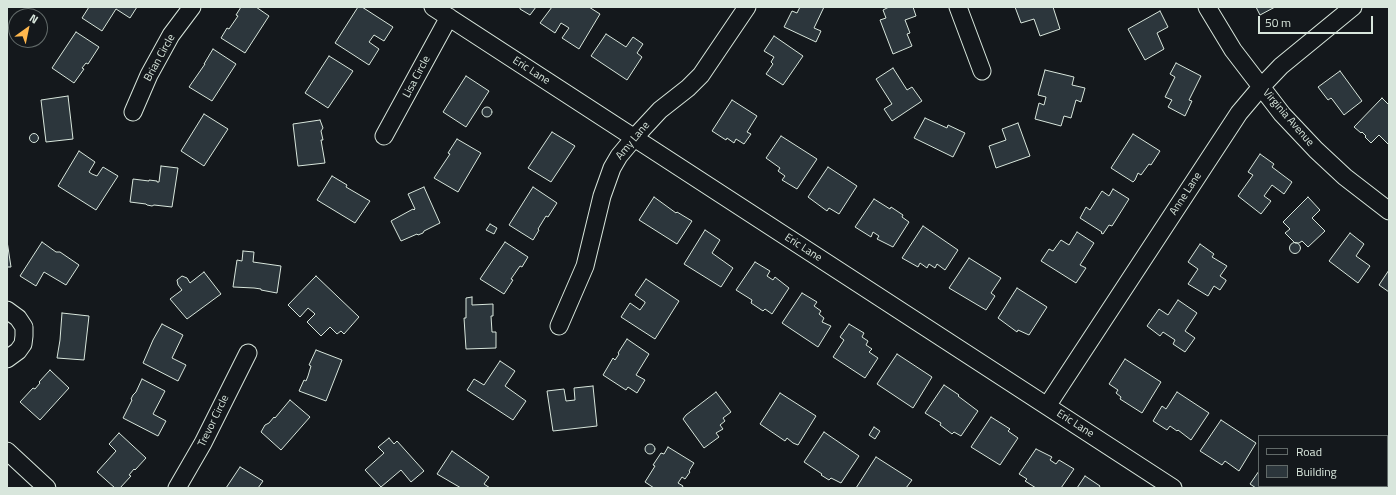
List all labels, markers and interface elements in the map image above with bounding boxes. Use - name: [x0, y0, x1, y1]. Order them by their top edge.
- north arrow: [8, 8, 48, 48]
- scale bar: [1260, 8, 1375, 34]
- text: N: [26, 10, 42, 28]
- text: 50 m: [1265, 13, 1291, 32]
- street label: Brian Circle: [142, 32, 178, 84]
- street label: Lisa Circle: [400, 54, 434, 100]
- street label: Eric Lane: [510, 54, 552, 88]
- street label: Virginia Avenue: [1260, 87, 1316, 149]
- street label: Amy Lane: [613, 119, 653, 163]
- street label: Anne Lane: [1167, 170, 1205, 218]
- street label: Eric Lane: [782, 231, 824, 265]
- street label: Trevor Circle: [196, 393, 232, 449]
- street label: Eric Lane: [1054, 407, 1096, 441]
- legend: [1258, 435, 1388, 487]
- text: Road: [1296, 442, 1322, 461]
- text: Building: [1296, 462, 1337, 481]

